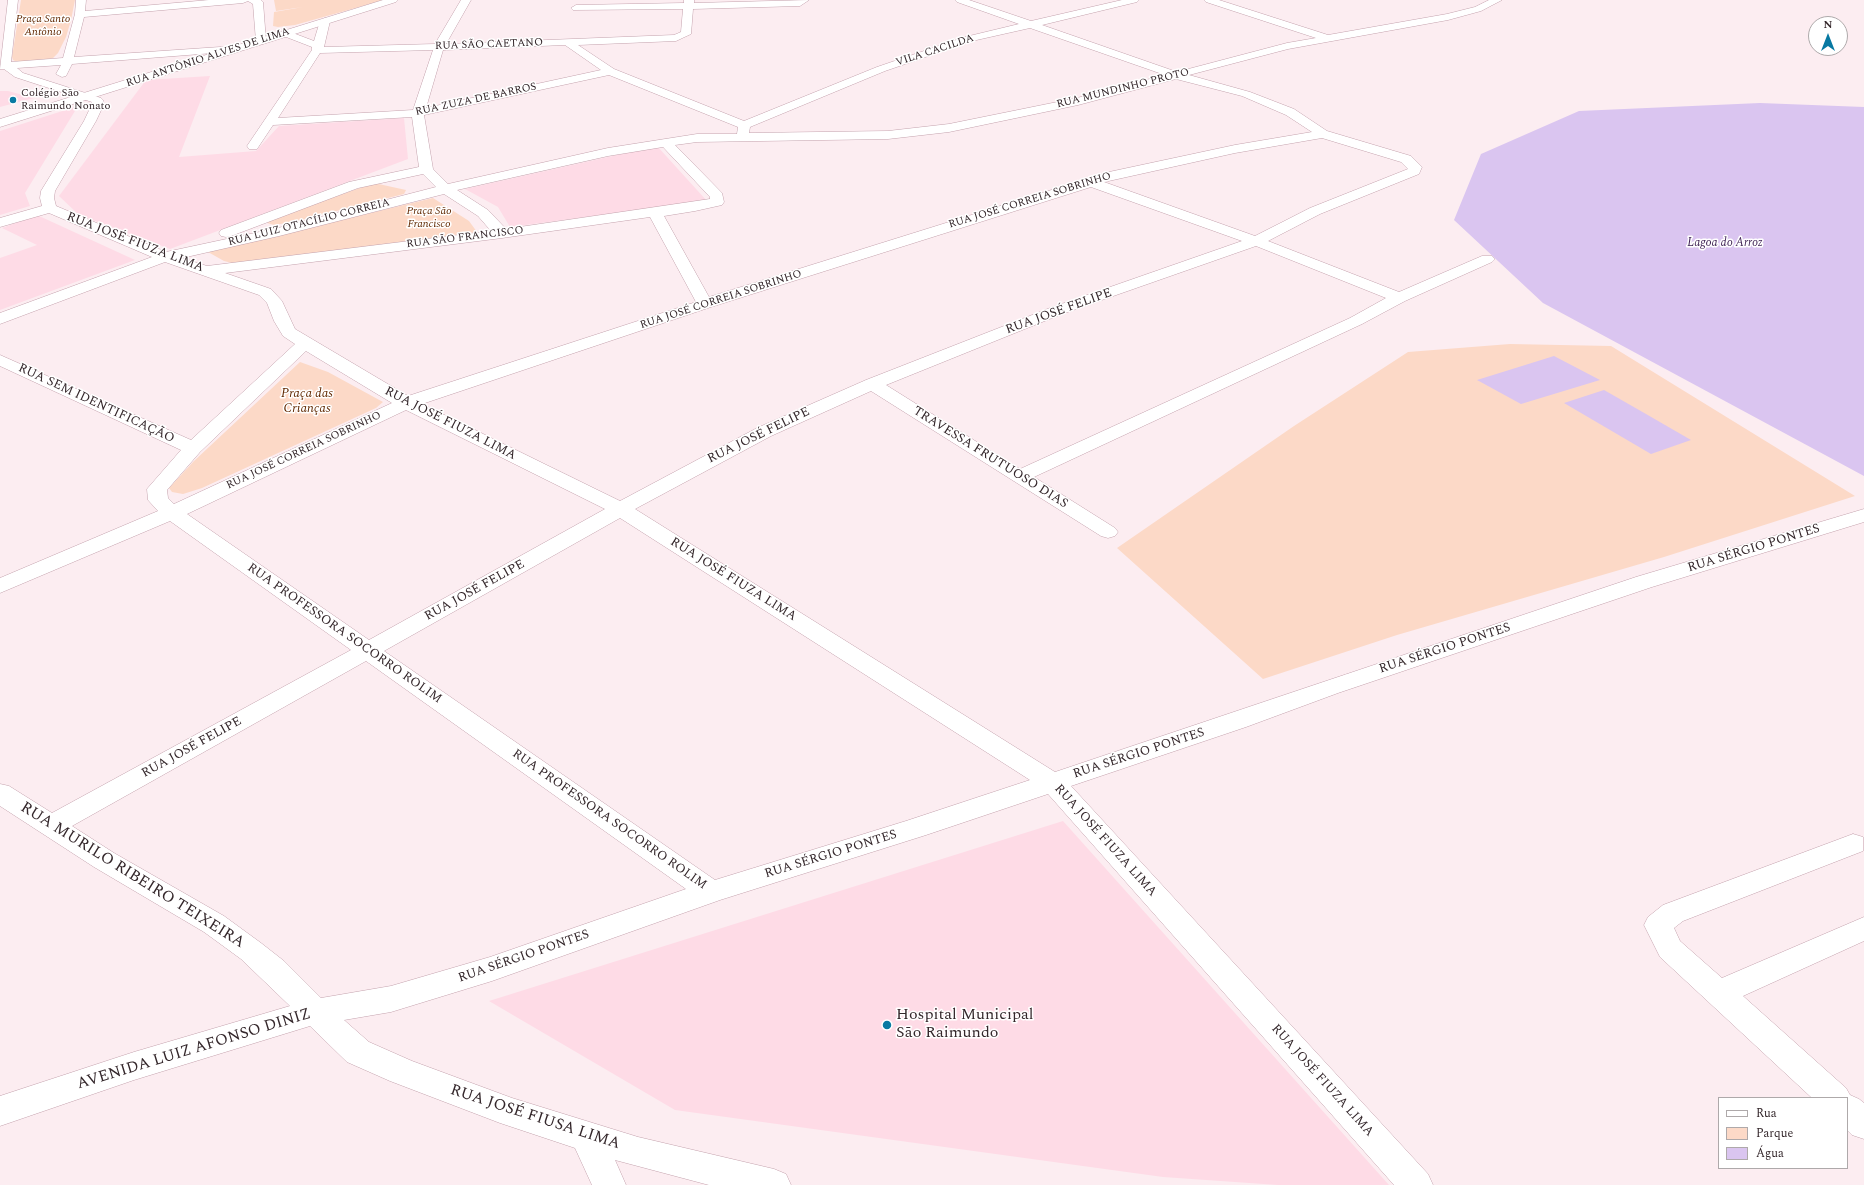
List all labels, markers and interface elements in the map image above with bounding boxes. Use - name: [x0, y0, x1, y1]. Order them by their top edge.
- park label: Praça Santo Antônio: [16, 13, 70, 39]
- north arrow: [1808, 16, 1848, 56]
- text: N: [1824, 16, 1832, 33]
- street label: RUA ANTÔNIO ALVES DE LIMA: [125, 25, 291, 91]
- street label: VILA CACILDA: [894, 32, 976, 70]
- street label: RUA SÃO CAETANO: [435, 37, 543, 53]
- street label: RUA MUNDINHO PROTO: [1055, 66, 1191, 112]
- street label: RUA ZUZA DE BARROS: [414, 81, 538, 119]
- place label: Colégio São Raimundo Nonato: [21, 87, 110, 113]
- marker: Colégio São Raimundo Nonato: [8, 95, 18, 105]
- street label: RUA JOSÉ CORREIA SOBRINHO: [947, 170, 1113, 232]
- street label: RUA LUIZ OTACÍLIO CORREIA: [227, 196, 391, 250]
- park label: Praça São Francisco: [406, 205, 452, 231]
- street label: RUA JOSÉ FIUZA LIMA: [64, 210, 206, 276]
- street label: RUA SÃO FRANCISCO: [406, 224, 524, 252]
- water label: Lagoa do Arroz: [1687, 237, 1763, 251]
- street label: RUA JOSÉ CORREIA SOBRINHO: [638, 268, 804, 332]
- street label: RUA JOSÉ FELIPE: [1004, 286, 1114, 338]
- street label: RUA SEM IDENTIFICAÇÃO: [15, 361, 177, 447]
- street label: RUA JOSÉ FIUZA LIMA: [382, 384, 518, 464]
- park label: Praça das Crianças: [281, 386, 333, 417]
- street label: RUA JOSÉ FELIPE: [705, 404, 813, 468]
- street label: TRAVESSA FRUTUOSO DIAS: [910, 404, 1070, 512]
- street label: RUA JOSÉ CORREIA SOBRINHO: [224, 409, 384, 493]
- street label: RUA SÉRGIO PONTES: [1686, 521, 1822, 577]
- street label: RUA JOSÉ FIUZA LIMA: [667, 535, 799, 625]
- street label: RUA JOSÉ FELIPE: [422, 557, 528, 625]
- street label: RUA PROFESSORA SOCORRO ROLIM: [244, 560, 444, 708]
- street label: RUA SÉRGIO PONTES: [1377, 620, 1513, 678]
- street label: RUA JOSÉ FELIPE: [139, 714, 245, 782]
- street label: RUA SÉRGIO PONTES: [1071, 725, 1207, 783]
- street label: RUA PROFESSORA SOCORRO ROLIM: [509, 746, 709, 894]
- street label: RUA JOSÉ FIUZA LIMA: [1050, 782, 1160, 900]
- street label: RUA MURILO RIBEIRO TEIXEIRA: [16, 799, 248, 953]
- street label: RUA SÉRGIO PONTES: [763, 827, 899, 883]
- street label: RUA SÉRGIO PONTES: [456, 927, 592, 987]
- street label: AVENIDA LUIZ AFONSO DINIZ: [75, 1005, 313, 1095]
- place label: Hospital Municipal São Raimundo: [896, 1006, 1034, 1044]
- marker: Hospital Municipal São Raimundo: [881, 1019, 893, 1031]
- street label: RUA JOSÉ FIUZA LIMA: [1267, 1022, 1377, 1140]
- street label: RUA JOSÉ FIUSA LIMA: [448, 1081, 622, 1155]
- legend: [1718, 1097, 1848, 1169]
- text: Rua: [1756, 1104, 1777, 1123]
- text: Parque: [1756, 1124, 1793, 1143]
- text: Água: [1756, 1144, 1784, 1163]

